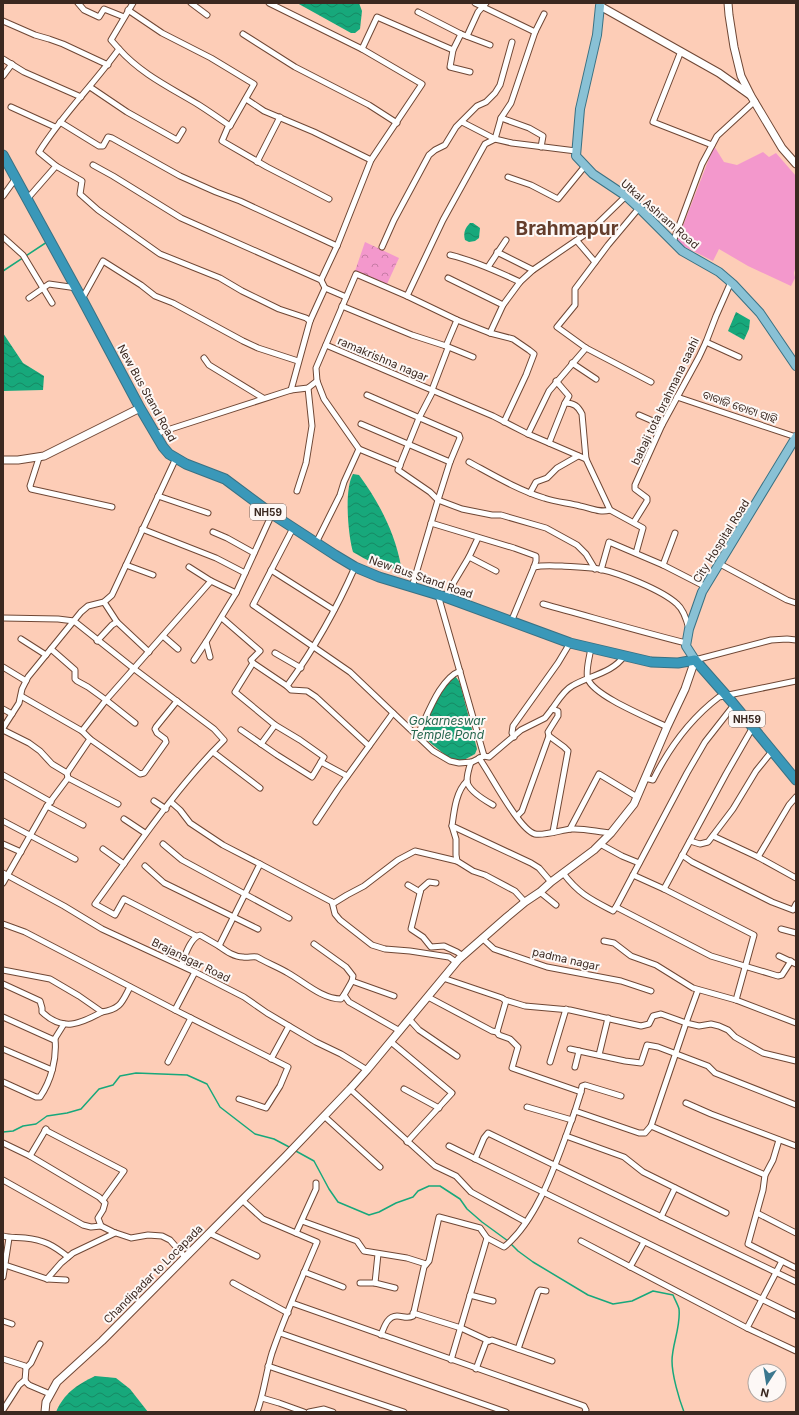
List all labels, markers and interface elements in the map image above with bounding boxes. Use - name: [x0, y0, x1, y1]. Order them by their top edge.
- street label: Utkal Ashram Road: [618, 176, 702, 252]
- district label: Brahmapur: [516, 217, 619, 240]
- street label: ramakrishna nagar: [336, 334, 430, 384]
- street label: babaji tota brahmana saahi: [628, 335, 702, 467]
- street label: New Bus Stand Road: [114, 342, 180, 444]
- street label: ବାବାଜି ତୋଟା ସାହି: [701, 388, 780, 426]
- street label: City Hospital Road: [690, 497, 752, 585]
- road number: NH59: [250, 504, 286, 520]
- street label: New Bus Stand Road: [367, 553, 475, 601]
- road number: NH59: [729, 711, 765, 727]
- water label: Gokarneswar Temple Pond: [409, 713, 486, 742]
- street label: Brajanagar Road: [149, 935, 233, 985]
- street label: padma nagar: [531, 944, 601, 974]
- street label: Chandipadar to Locapada: [101, 1222, 205, 1326]
- north arrow: [747, 1363, 787, 1403]
- text: N: [759, 1385, 770, 1401]

